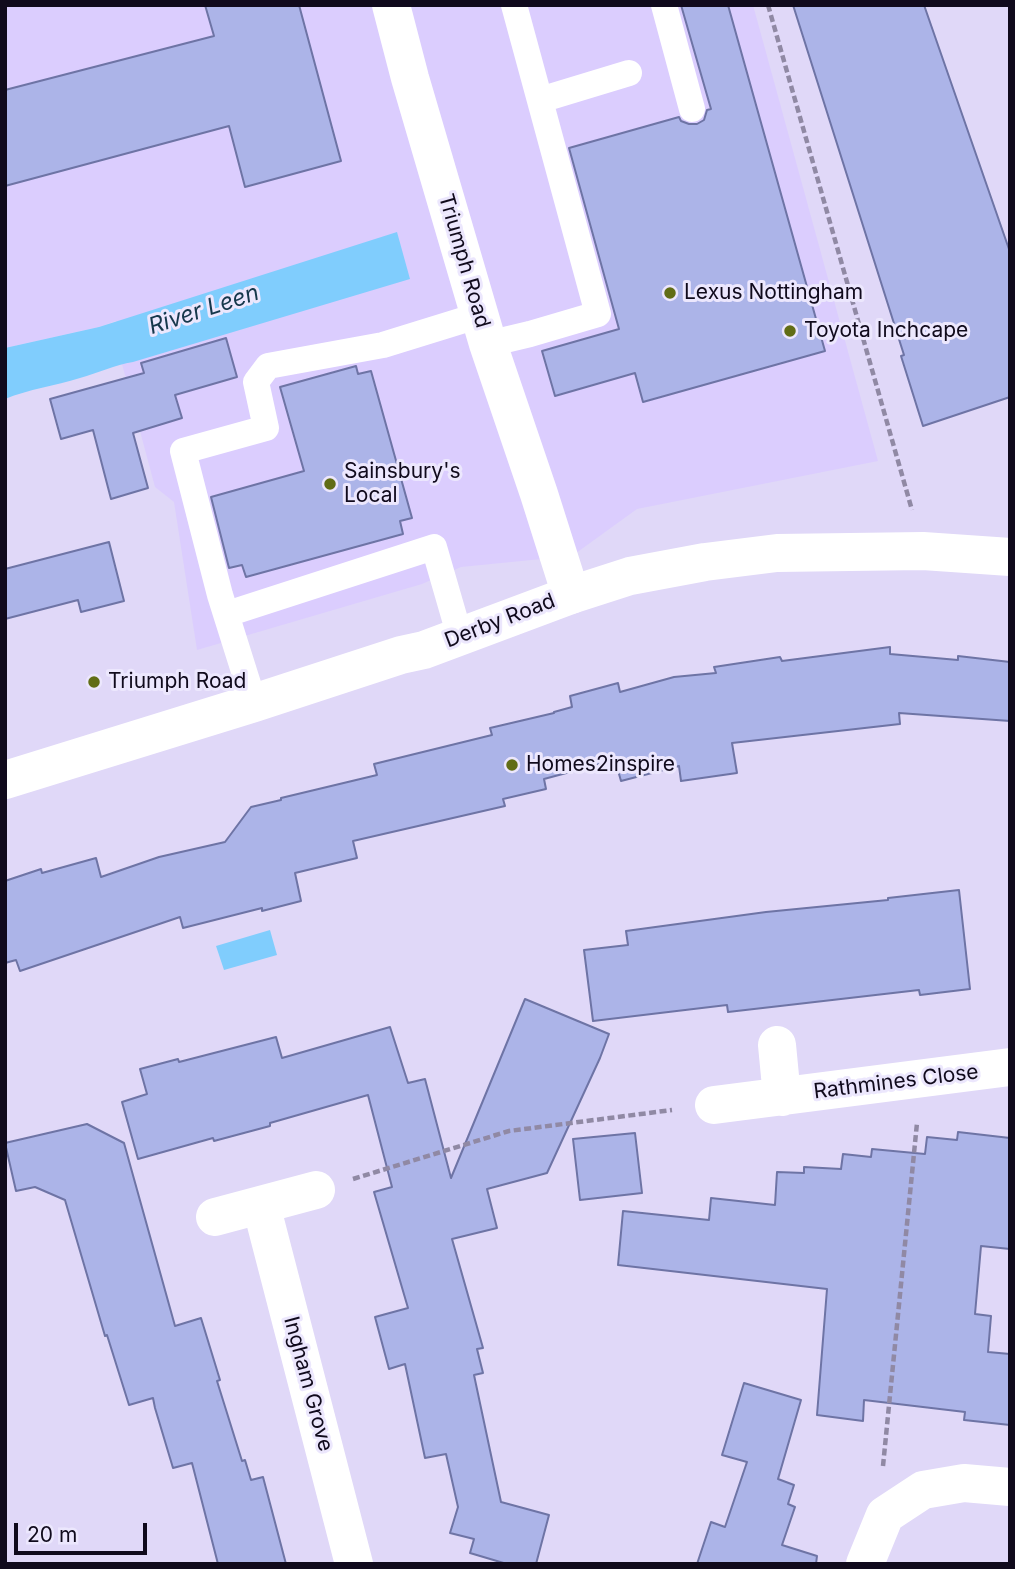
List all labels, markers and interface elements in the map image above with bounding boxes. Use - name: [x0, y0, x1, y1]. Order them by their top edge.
- street label: Triumph Road: [433, 191, 495, 331]
- water label: River Leen: [145, 279, 263, 341]
- place label: Lexus Nottingham: [684, 280, 863, 306]
- marker: Lexus Nottingham: [662, 285, 678, 301]
- place label: Toyota Inchcape: [804, 318, 968, 344]
- marker: Toyota Inchcape: [782, 323, 798, 339]
- place label: Sainsbury's Local: [344, 459, 461, 509]
- marker: Sainsbury's Local: [322, 476, 338, 492]
- street label: Derby Road: [441, 588, 559, 654]
- place label: Triumph Road: [108, 669, 246, 695]
- marker: Triumph Road: [86, 674, 102, 690]
- place label: Homes2inspire: [526, 752, 675, 778]
- marker: Homes2inspire: [504, 757, 520, 773]
- street label: Rathmines Close: [812, 1059, 980, 1105]
- street label: Ingham Grove: [278, 1314, 338, 1454]
- scale bar: [18, 1510, 150, 1554]
- text: 20 m: [27, 1522, 77, 1547]

